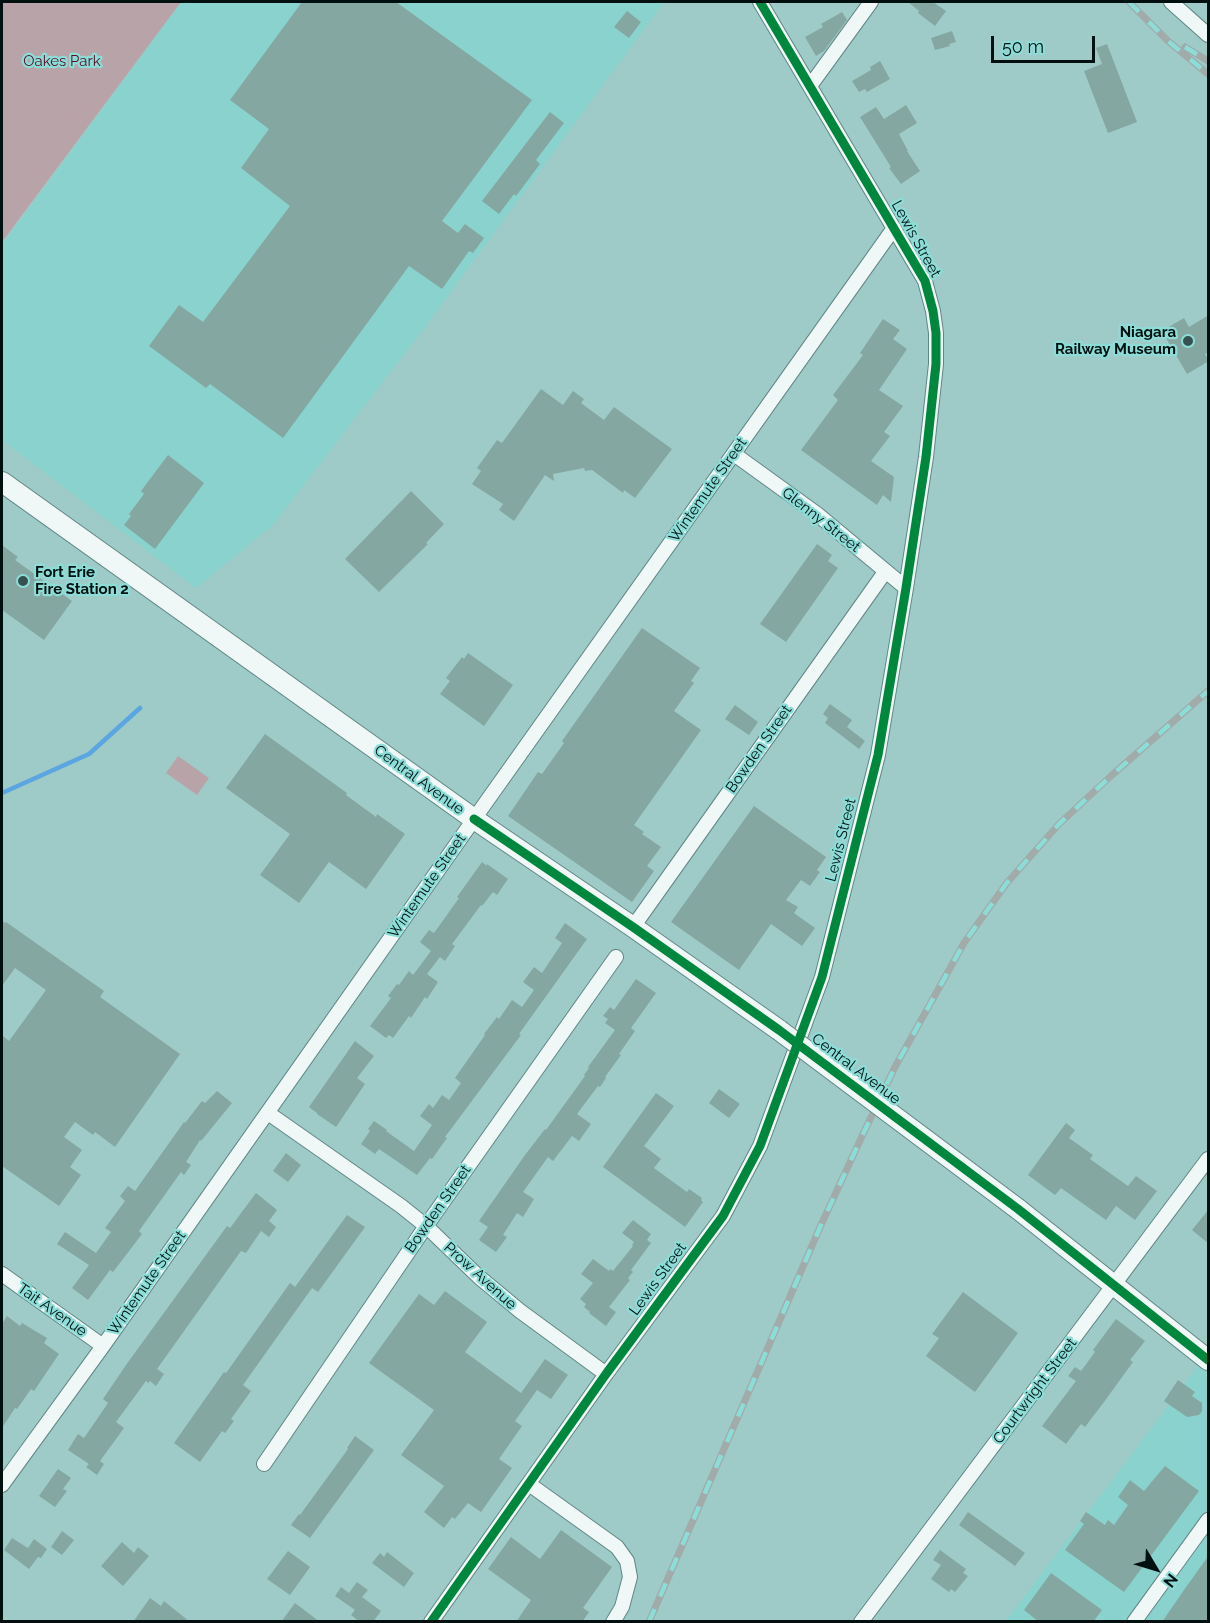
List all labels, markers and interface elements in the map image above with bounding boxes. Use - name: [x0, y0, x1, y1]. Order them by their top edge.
- scale bar: [994, 24, 1098, 62]
- text: 50 m: [1002, 36, 1044, 57]
- park label: Oakes Park: [23, 52, 101, 70]
- street label: Lewis Street: [887, 197, 945, 281]
- place label: Niagara Railway Museum: [1055, 323, 1176, 358]
- marker: Niagara Railway Museum: [1181, 334, 1195, 348]
- street label: Wintemute Street: [665, 434, 751, 546]
- street label: Glenny Street: [778, 484, 864, 556]
- place label: Fort Erie Fire Station 2: [35, 563, 129, 598]
- marker: Fort Erie Fire Station 2: [16, 574, 30, 588]
- street label: Bowden Street: [722, 702, 796, 796]
- street label: Central Avenue: [371, 741, 467, 819]
- street label: Lewis Street: [822, 796, 860, 884]
- street label: Wintemute Street: [384, 830, 470, 942]
- street label: Central Avenue: [808, 1030, 904, 1108]
- street label: Bowden Street: [401, 1162, 475, 1256]
- street label: Wintemute Street: [104, 1227, 190, 1339]
- street label: Prow Avenue: [440, 1239, 520, 1313]
- street label: Lewis Street: [626, 1239, 690, 1319]
- street label: Tait Avenue: [14, 1280, 90, 1340]
- street label: Courtwright Street: [989, 1335, 1081, 1447]
- north arrow: [1126, 1539, 1186, 1599]
- text: N: [1159, 1570, 1182, 1591]

